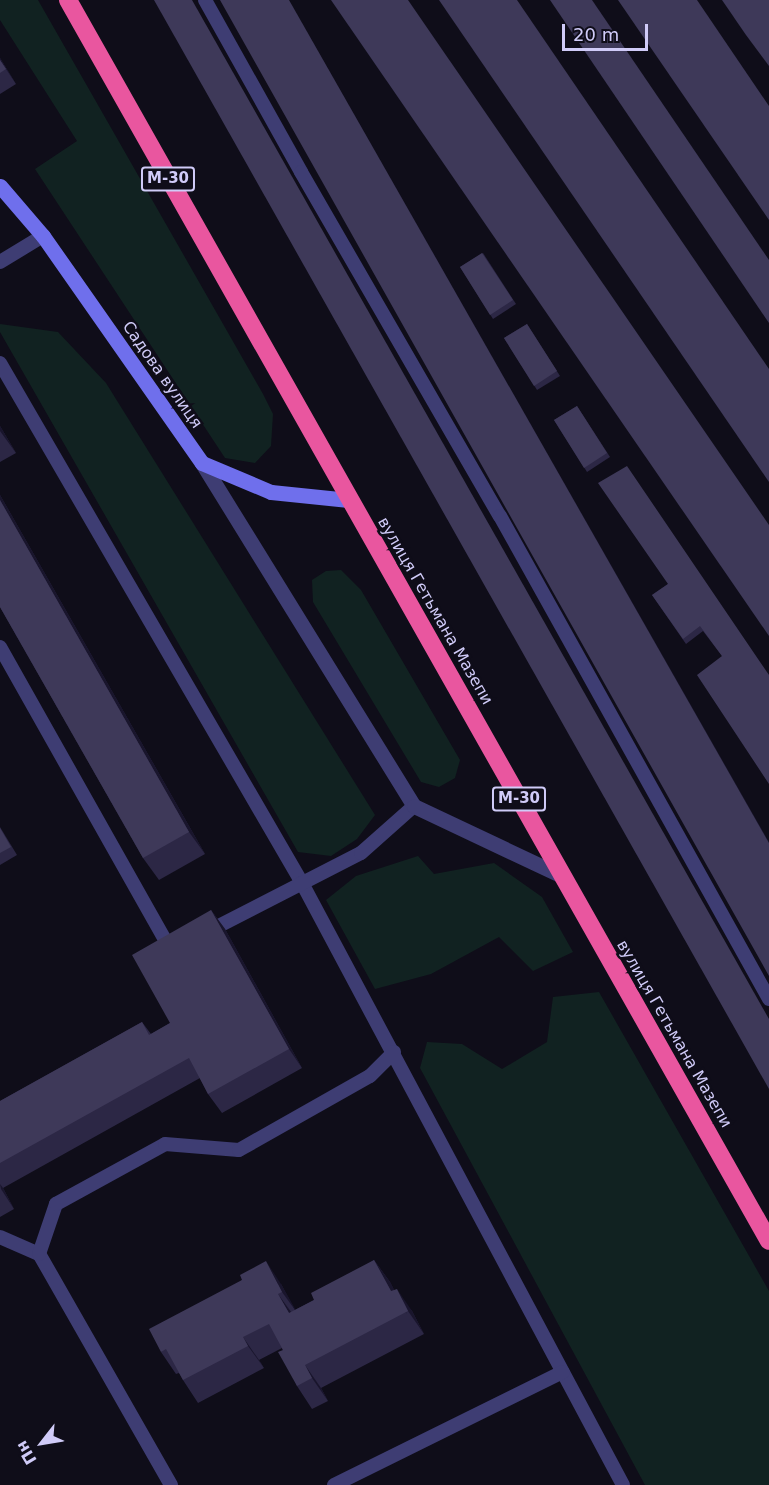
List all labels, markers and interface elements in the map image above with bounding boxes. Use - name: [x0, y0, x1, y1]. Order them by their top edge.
- scale bar: [565, 12, 650, 50]
- text: 20 m: [573, 24, 619, 45]
- road number: М-30: [140, 167, 196, 191]
- street label: Садова вулиця: [118, 318, 206, 432]
- street label: вулиця Гетьмана Мазепи: [373, 514, 497, 708]
- road number: М-30: [490, 787, 548, 811]
- street label: вулиця Гетьмана Мазепи: [612, 937, 736, 1131]
- north arrow: [12, 1413, 72, 1473]
- text: Пн: [12, 1437, 41, 1468]

